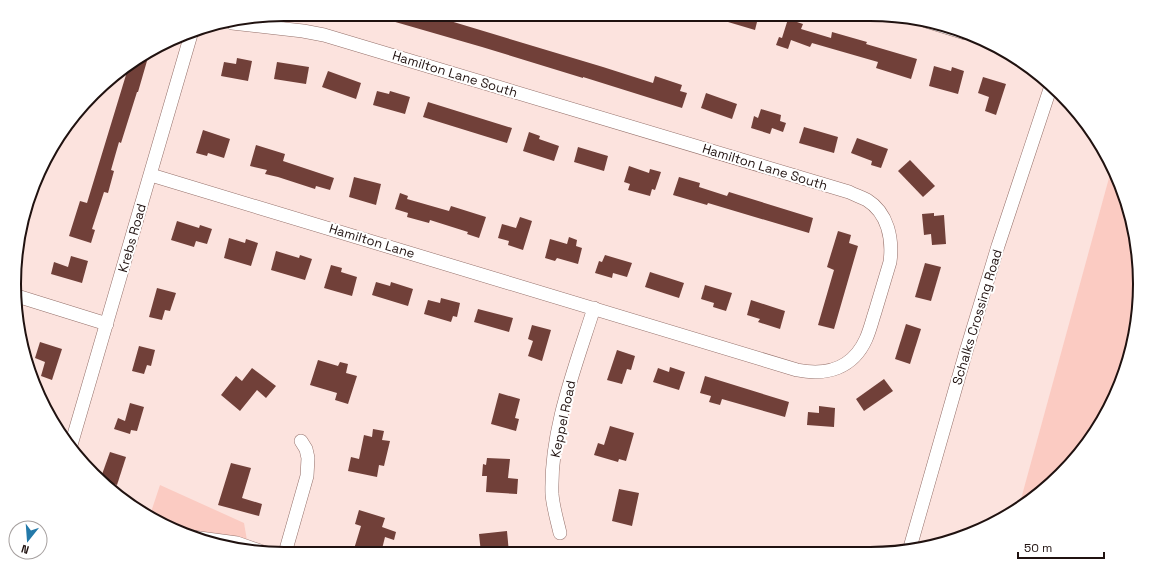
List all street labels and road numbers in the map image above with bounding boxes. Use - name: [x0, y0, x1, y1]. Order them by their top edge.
- street label: Hamilton Lane South: [390, 47, 520, 101]
- street label: Hamilton Lane South: [700, 140, 830, 194]
- street label: Krebs Road: [114, 202, 150, 274]
- street label: Hamilton Lane: [327, 220, 417, 262]
- street label: Schalks Crossing Road: [948, 247, 1006, 387]
- street label: Keppel Road: [547, 379, 579, 459]

